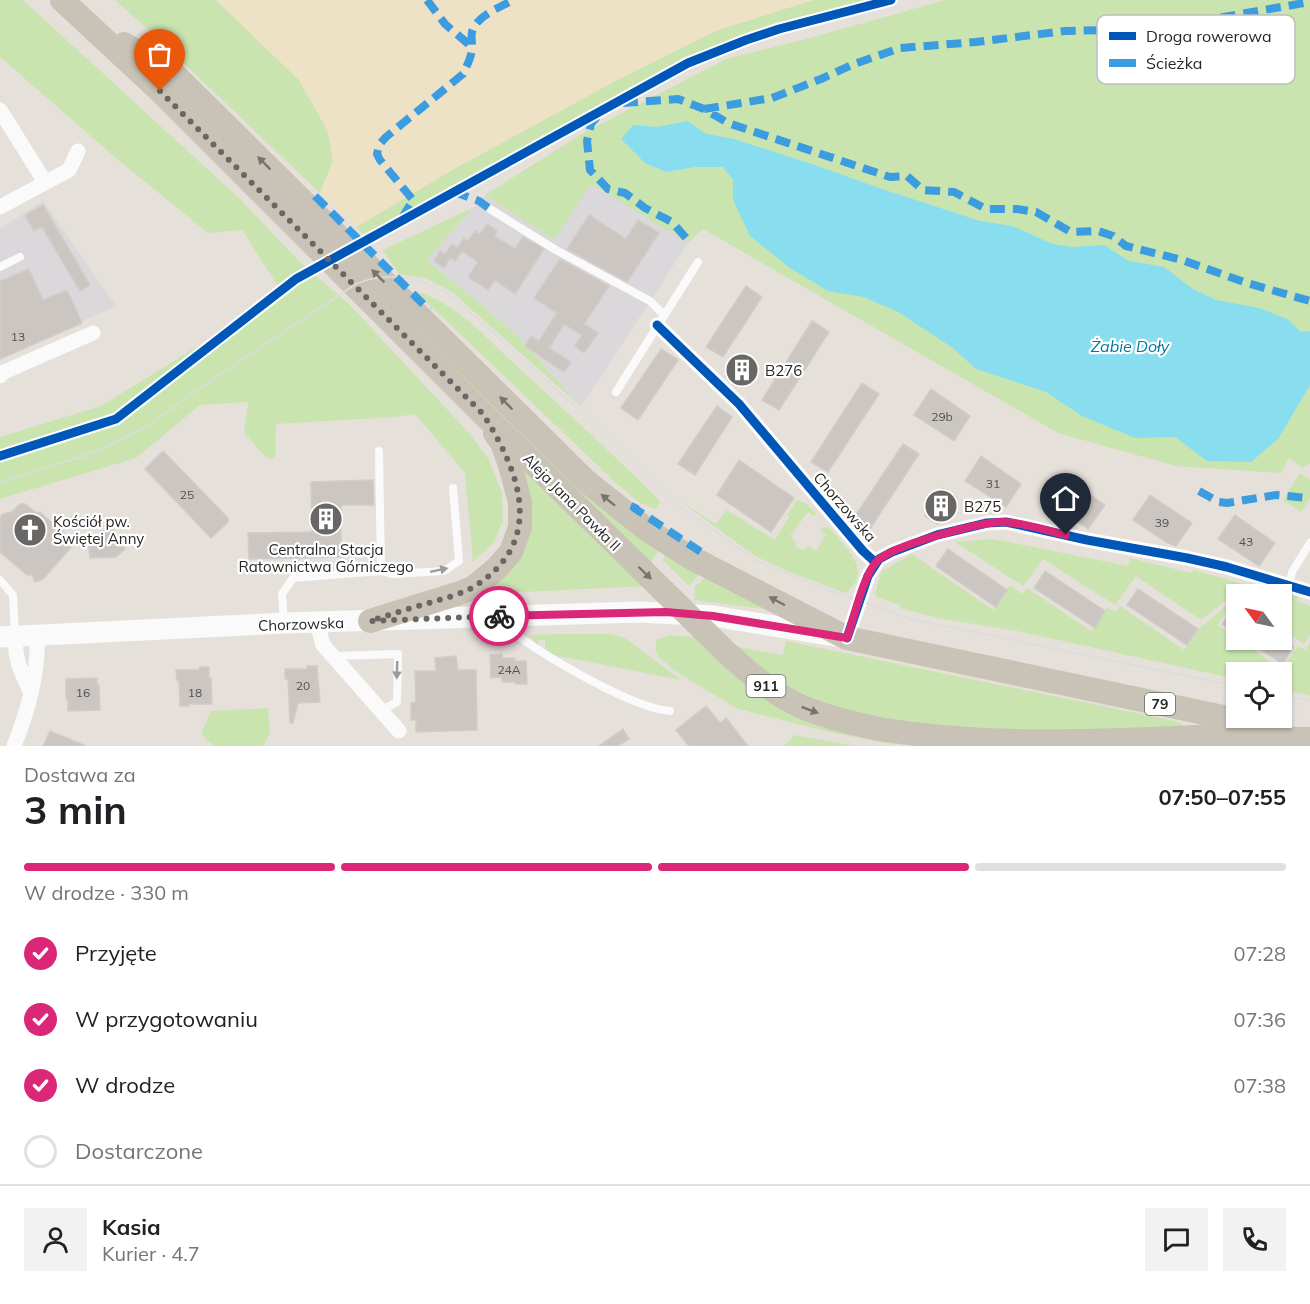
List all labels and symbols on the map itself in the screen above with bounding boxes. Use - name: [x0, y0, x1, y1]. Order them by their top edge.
- legend: [1097, 15, 1295, 84]
- text: Droga rowerowa: [1146, 26, 1272, 46]
- pin: [134, 29, 185, 91]
- text: Ścieżka: [1146, 53, 1202, 73]
- one-way arrow: [258, 157, 272, 171]
- one-way arrow: [372, 270, 386, 284]
- house number: 13: [11, 329, 25, 344]
- water label: Żabie Doły: [1091, 336, 1170, 356]
- building icon: B276: [724, 352, 760, 388]
- place label: B276: [765, 361, 802, 380]
- one-way arrow: [499, 397, 513, 411]
- house number: 29b: [931, 409, 953, 424]
- street label: Aleja Jana Pawła II: [519, 449, 625, 555]
- street label: Chorzowska: [810, 468, 880, 546]
- pin: [1040, 473, 1091, 535]
- house number: 31: [986, 476, 1000, 491]
- house number: 25: [180, 487, 194, 502]
- building icon: B275: [923, 488, 959, 524]
- one-way arrow: [600, 493, 616, 506]
- place label: B275: [964, 497, 1001, 516]
- building icon: Centralna Stacja Ratownictwa Górniczego: [308, 501, 344, 537]
- church icon: Kościół pw. Świętej Anny: [12, 512, 48, 548]
- place label: Kościół pw. Świętej Anny: [53, 512, 144, 548]
- house number: 39: [1155, 515, 1169, 530]
- house number: 43: [1239, 534, 1253, 549]
- place label: Centralna Stacja Ratownictwa Górniczego: [238, 540, 414, 576]
- one-way arrow: [430, 565, 449, 574]
- one-way arrow: [637, 565, 651, 579]
- north arrow: [1226, 584, 1292, 650]
- courier: [469, 586, 529, 646]
- one-way arrow: [768, 596, 785, 606]
- street label: Chorzowska: [258, 613, 344, 635]
- one-way arrow: [393, 661, 402, 680]
- house number: 24A: [497, 662, 521, 677]
- road number: 911: [746, 675, 786, 697]
- house number: 20: [296, 678, 310, 693]
- house number: 16: [76, 685, 90, 700]
- house number: 18: [188, 685, 202, 700]
- road number: 79: [1145, 693, 1175, 715]
- one-way arrow: [801, 705, 819, 715]

